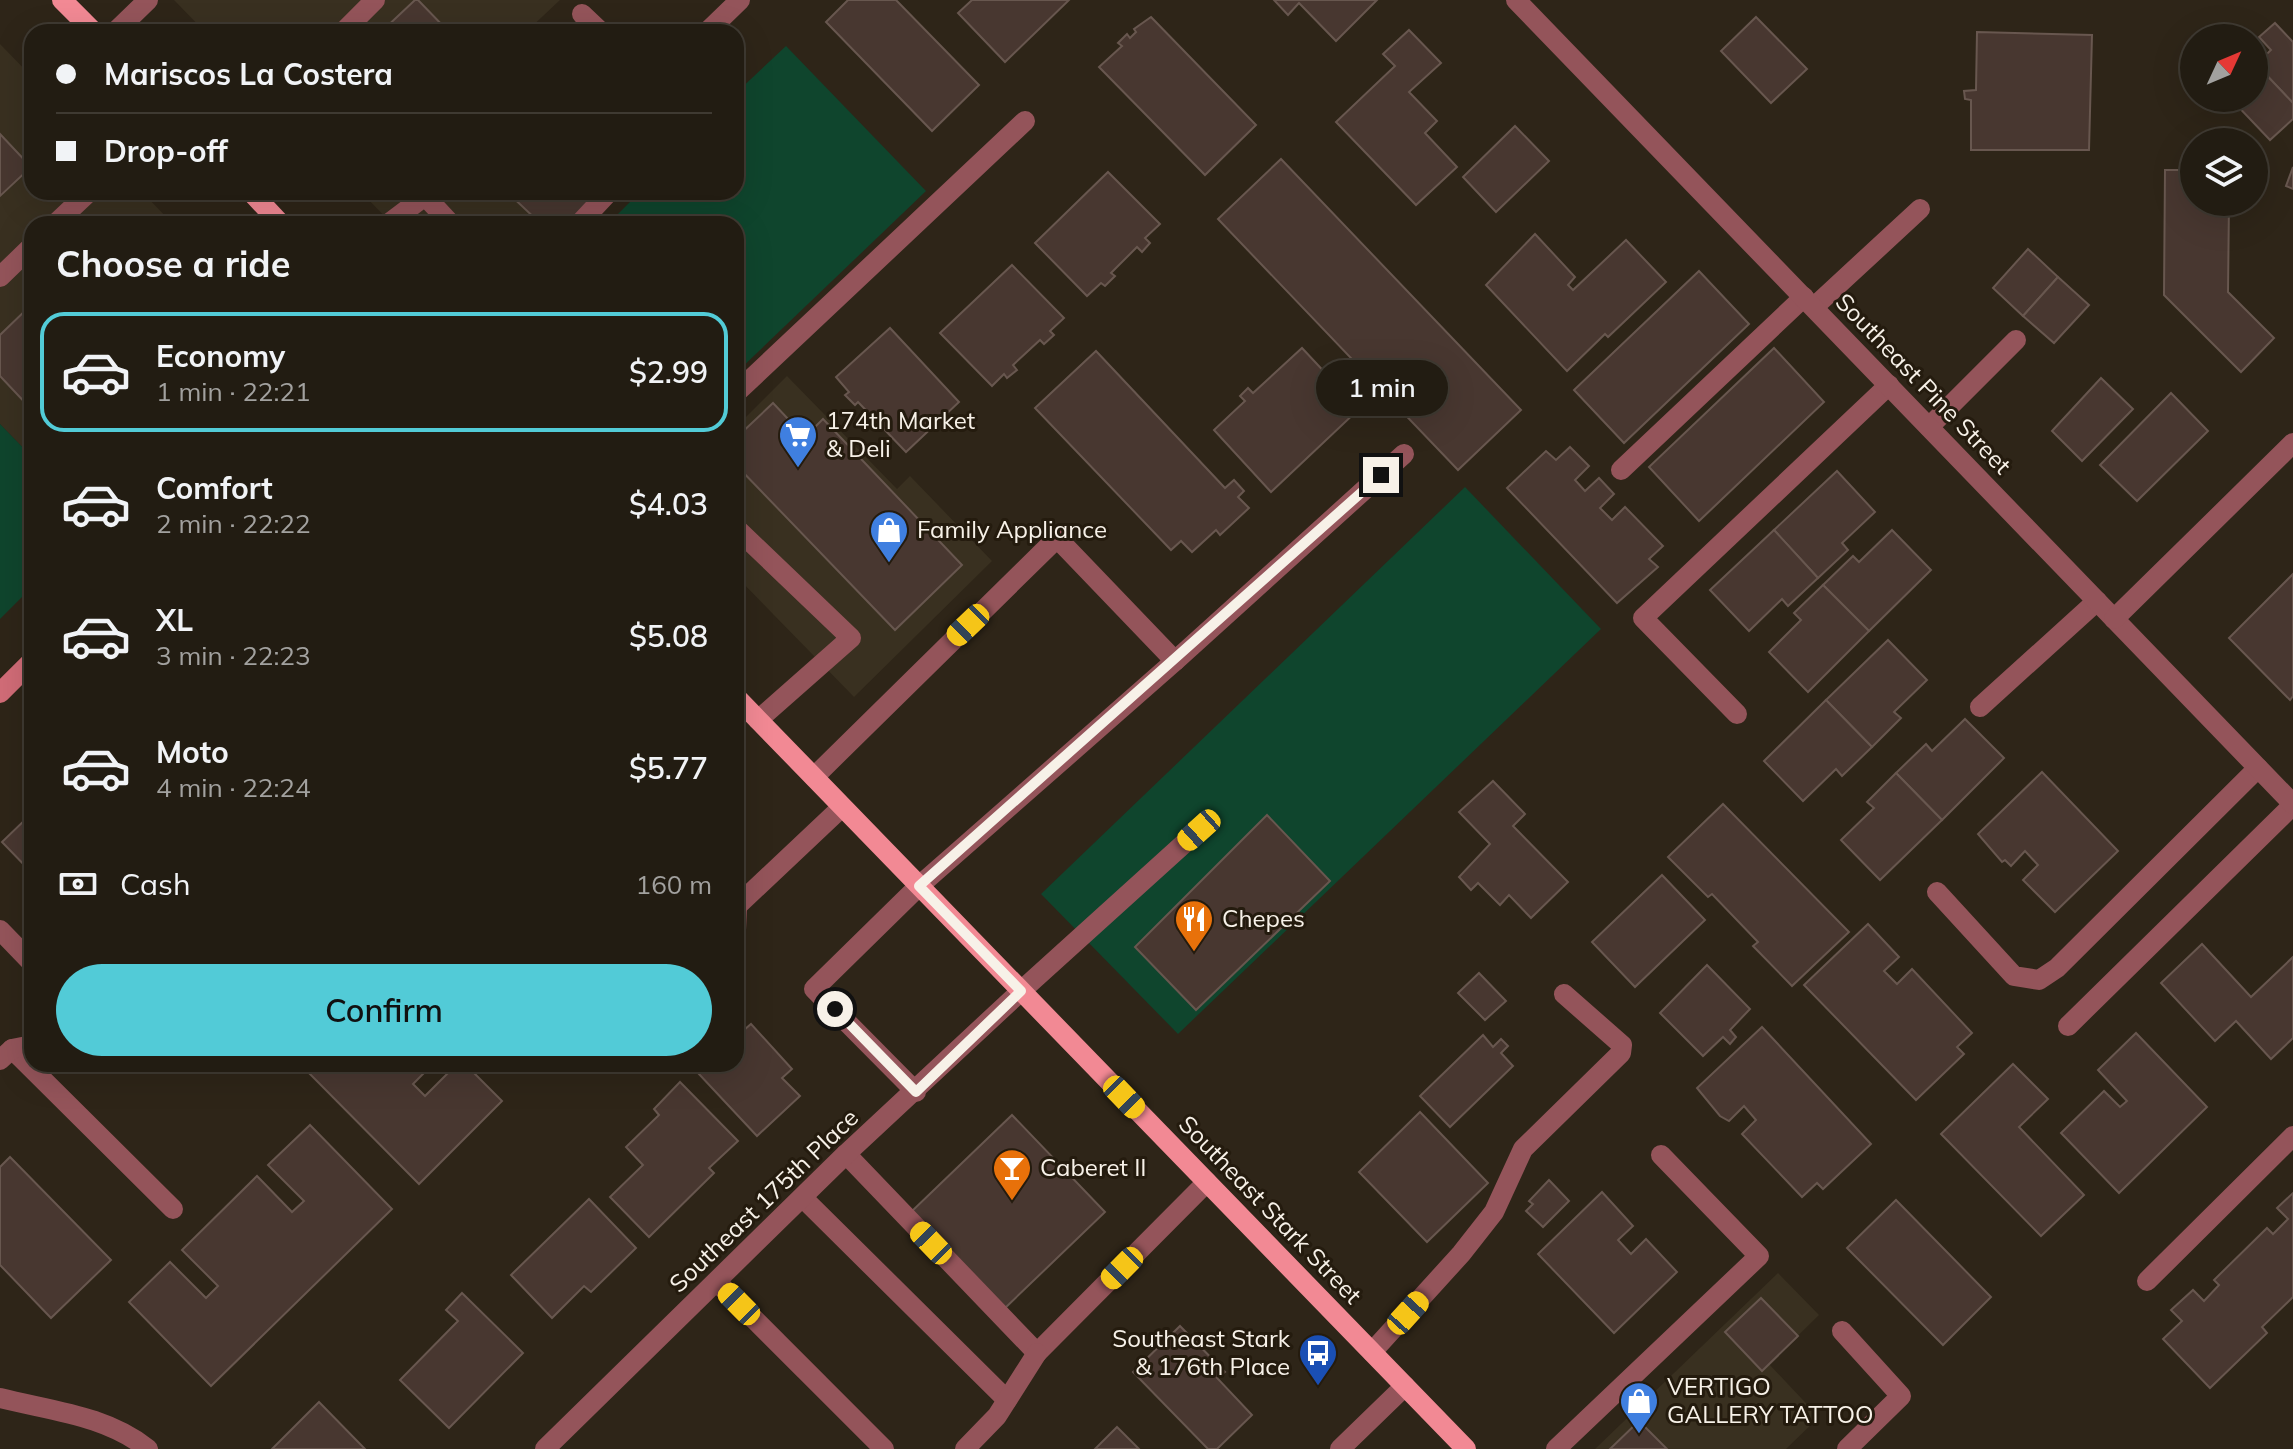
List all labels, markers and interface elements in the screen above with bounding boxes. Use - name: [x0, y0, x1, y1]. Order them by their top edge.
- north arrow: [2180, 24, 2268, 112]
- map controls: [2180, 24, 2268, 216]
- text: Mariscos La Costera: [104, 55, 393, 93]
- button: layers: [2180, 128, 2268, 216]
- text: Drop-off: [104, 132, 228, 170]
- text: Choose a ride: [56, 241, 290, 286]
- street label: Southeast Pine Street: [1830, 287, 2018, 480]
- icon: car: [60, 336, 132, 408]
- text: Economy: [156, 337, 285, 375]
- text: $2.99: [629, 353, 708, 391]
- callout: 1 min: [1315, 359, 1447, 415]
- text: 1 min: [1348, 371, 1416, 404]
- text: 1 min · 22:21: [156, 375, 311, 408]
- place label: 174th Market & Deli: [826, 405, 975, 463]
- supermarket icon: 174th Market & Deli: [777, 414, 819, 469]
- route end: [1363, 457, 1399, 493]
- icon: car: [60, 468, 132, 540]
- text: Comfort: [156, 469, 273, 507]
- text: $4.03: [629, 485, 708, 523]
- text: 2 min · 22:22: [156, 507, 311, 540]
- shop icon: Family Appliance: [868, 509, 910, 564]
- place label: Family Appliance: [917, 514, 1107, 544]
- icon: car: [60, 600, 132, 672]
- car: [942, 600, 994, 650]
- text: XL: [156, 601, 193, 639]
- text: $5.08: [629, 617, 708, 655]
- text: 3 min · 22:23: [156, 639, 311, 672]
- icon: car: [60, 732, 132, 804]
- text: Moto: [156, 733, 229, 771]
- text: $5.77: [629, 749, 708, 787]
- text: 4 min · 22:24: [156, 771, 311, 804]
- car: [1173, 805, 1225, 855]
- icon: cash: [56, 862, 100, 906]
- text: Cash: [120, 865, 191, 903]
- text: 160 m: [636, 868, 712, 901]
- restaurant icon: Chepes: [1173, 898, 1215, 953]
- place label: Chepes: [1222, 903, 1305, 933]
- button: Confirm: [56, 964, 712, 1056]
- route start: [817, 991, 853, 1027]
- car: [1099, 1071, 1149, 1123]
- street label: Southeast 175th Place: [663, 1102, 864, 1298]
- street label: Southeast Stark Street: [1173, 1109, 1368, 1310]
- bar icon: Caberet II: [991, 1147, 1033, 1202]
- place label: Caberet II: [1040, 1152, 1147, 1182]
- car: [906, 1217, 956, 1269]
- car: [1097, 1243, 1147, 1293]
- car: [714, 1279, 764, 1329]
- car: [1383, 1287, 1433, 1339]
- place label: Southeast Stark & 176th Place: [1112, 1323, 1291, 1381]
- bus stop icon: Southeast Stark & 176th Place: [1297, 1332, 1339, 1387]
- place label: VERTIGO GALLERY TATTOO: [1667, 1371, 1873, 1429]
- shop icon: VERTIGO GALLERY TATTOO: [1618, 1380, 1660, 1435]

